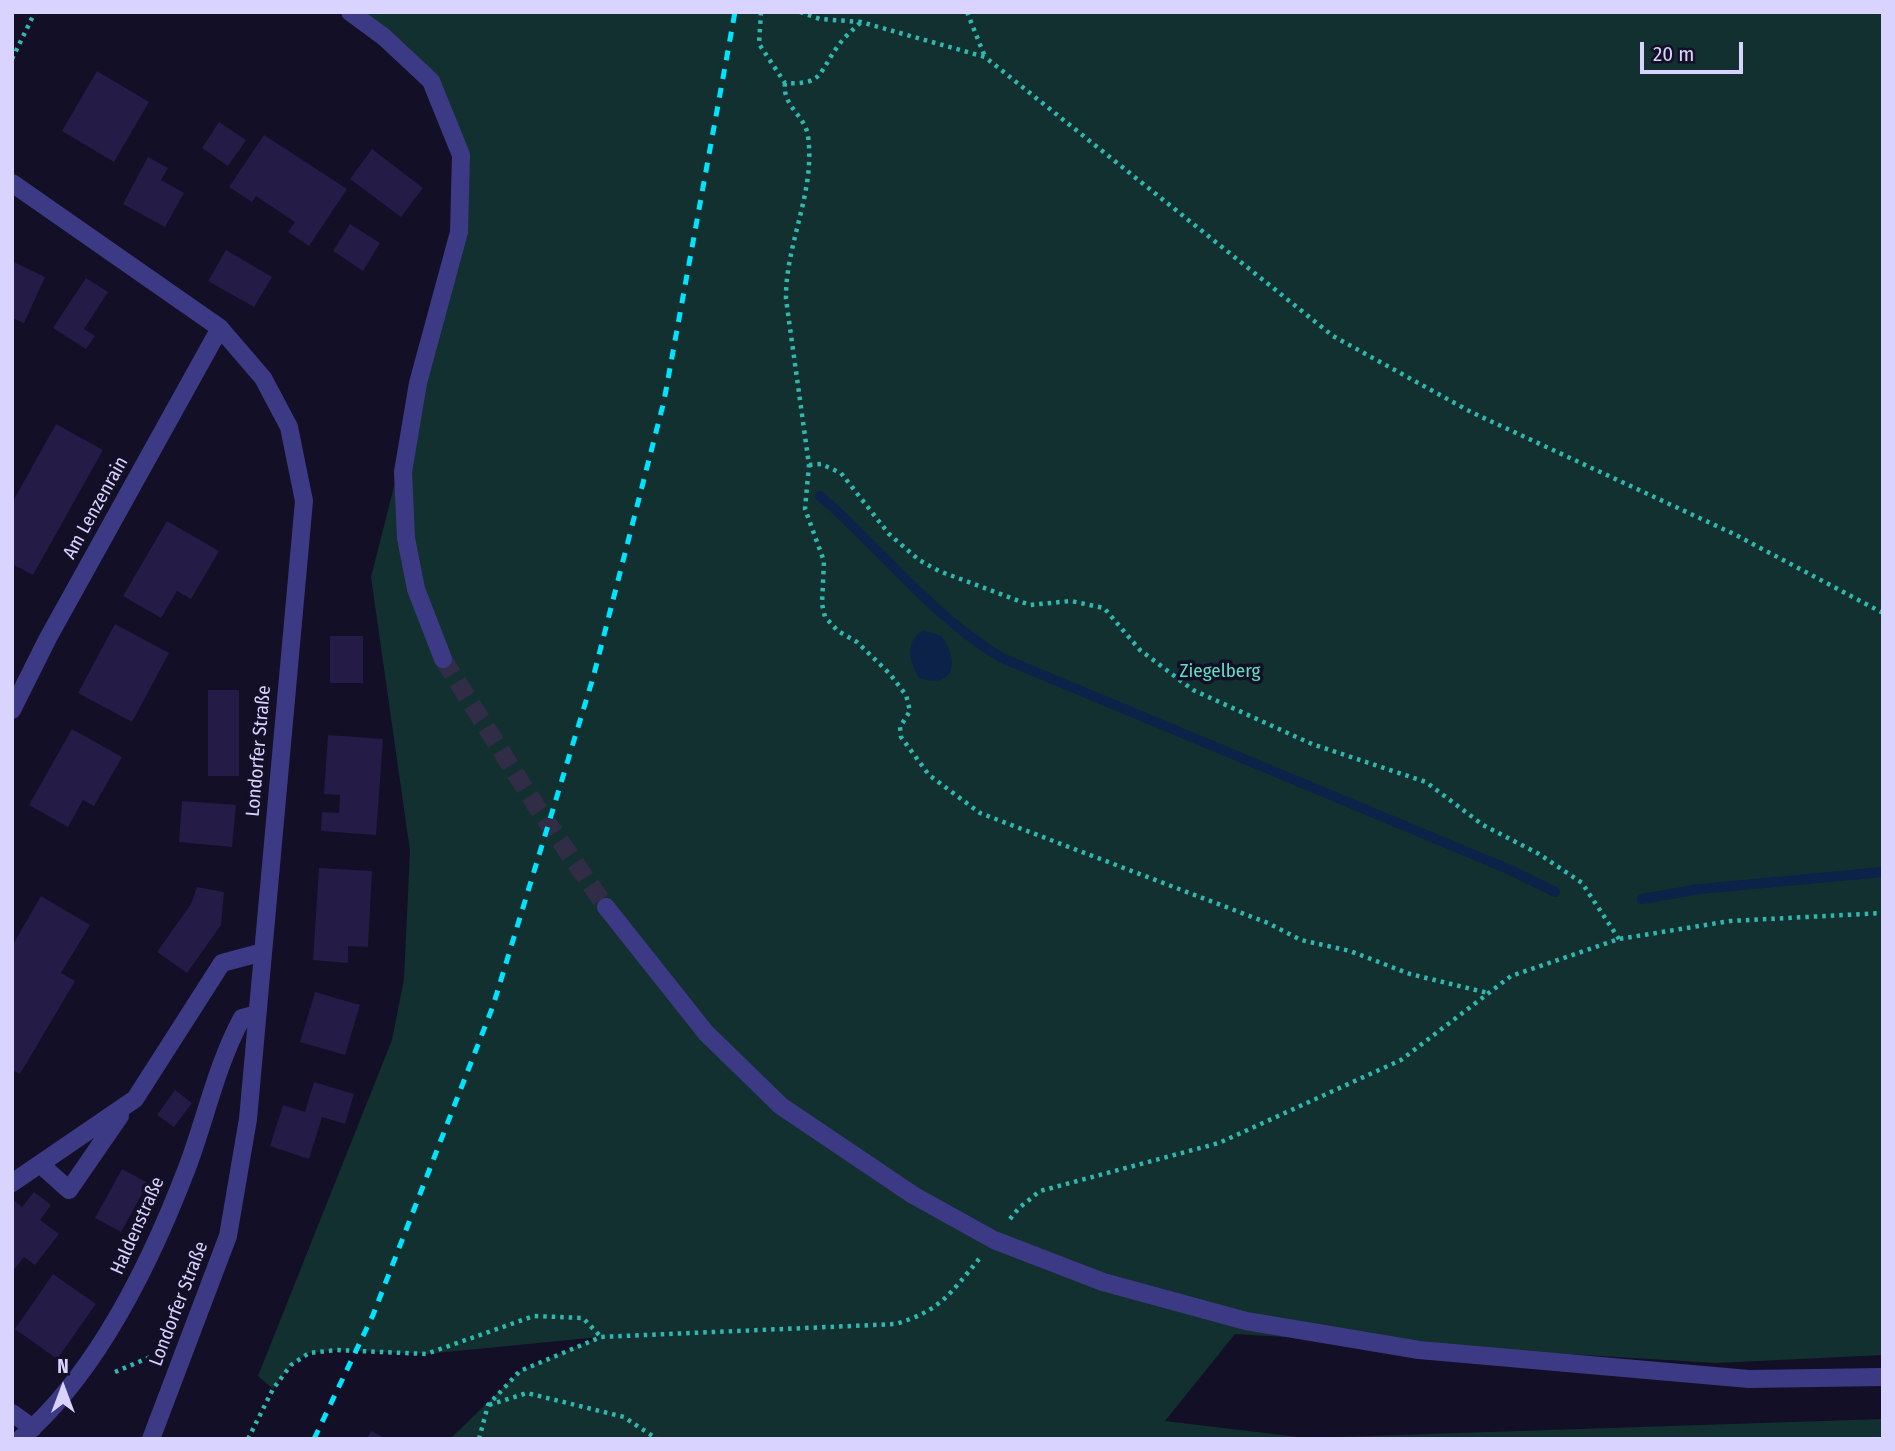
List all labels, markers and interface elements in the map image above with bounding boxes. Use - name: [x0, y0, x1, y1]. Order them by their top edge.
- scale bar: [1643, 28, 1746, 72]
- text: 20 m: [1653, 41, 1694, 67]
- street label: Am Lenzenrain: [59, 453, 133, 563]
- park label: Ziegelberg: [1180, 661, 1260, 683]
- street label: Londorfer Straße: [242, 685, 276, 817]
- street label: Haldenstraße: [106, 1174, 170, 1278]
- street label: Londorfer Straße: [145, 1239, 213, 1369]
- north arrow: [28, 1353, 98, 1423]
- text: N: [57, 1355, 69, 1378]

